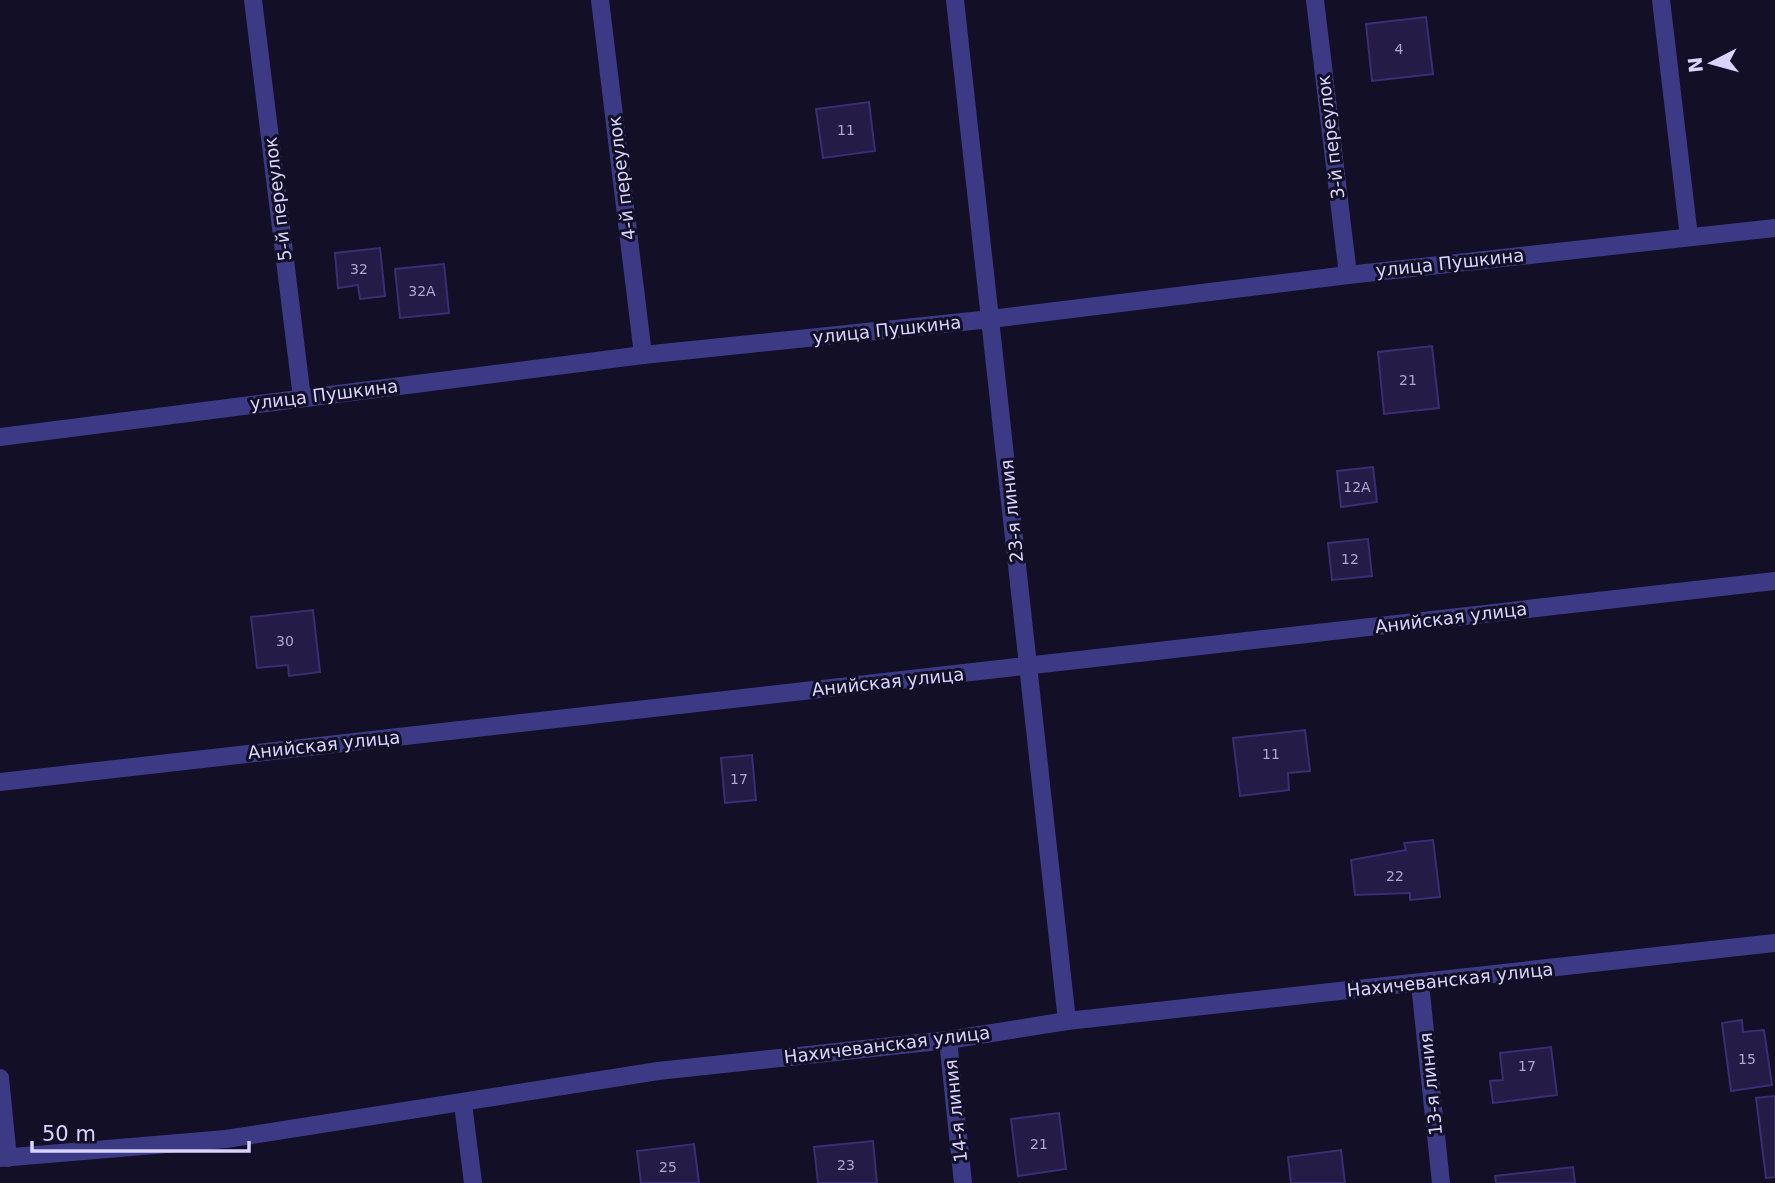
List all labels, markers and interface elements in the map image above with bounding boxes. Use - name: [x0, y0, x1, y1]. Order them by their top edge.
- north arrow: [1677, 28, 1747, 98]
- house number: 4: [1395, 41, 1404, 57]
- text: N: [1683, 56, 1707, 74]
- street label: 3-й переулок: [1312, 74, 1349, 200]
- street label: 4-й переулок: [603, 115, 640, 241]
- house number: 11: [837, 122, 855, 138]
- street label: 5-й переулок: [259, 136, 296, 262]
- street label: улица Пушкина: [1375, 244, 1525, 281]
- house number: 32: [350, 261, 368, 277]
- house number: 32А: [408, 283, 436, 299]
- street label: улица Пушкина: [812, 311, 962, 348]
- house number: 21: [1399, 372, 1417, 388]
- street label: улица Пушкина: [249, 375, 399, 414]
- street label: 23-я линия: [996, 459, 1027, 564]
- house number: 12А: [1343, 479, 1371, 495]
- house number: 12: [1341, 551, 1359, 567]
- street label: Анийская улица: [1374, 598, 1528, 637]
- house number: 30: [276, 633, 294, 649]
- street label: Анийская улица: [811, 663, 965, 700]
- street label: Анийская улица: [247, 726, 401, 763]
- house number: 11: [1262, 746, 1280, 762]
- house number: 17: [730, 771, 748, 787]
- house number: 22: [1386, 868, 1404, 884]
- street label: Нахичеванская улица: [1346, 958, 1554, 1001]
- street label: Нахичеванская улица: [783, 1021, 991, 1068]
- street label: 13-я линия: [1415, 1032, 1446, 1137]
- house number: 15: [1738, 1051, 1756, 1067]
- house number: 17: [1518, 1058, 1536, 1074]
- street label: 14-я линия: [940, 1059, 971, 1164]
- scale bar: [32, 1110, 248, 1154]
- text: 50 m: [42, 1122, 96, 1146]
- house number: 21: [1030, 1136, 1048, 1152]
- house number: 23: [837, 1157, 855, 1173]
- house number: 25: [659, 1159, 677, 1175]

